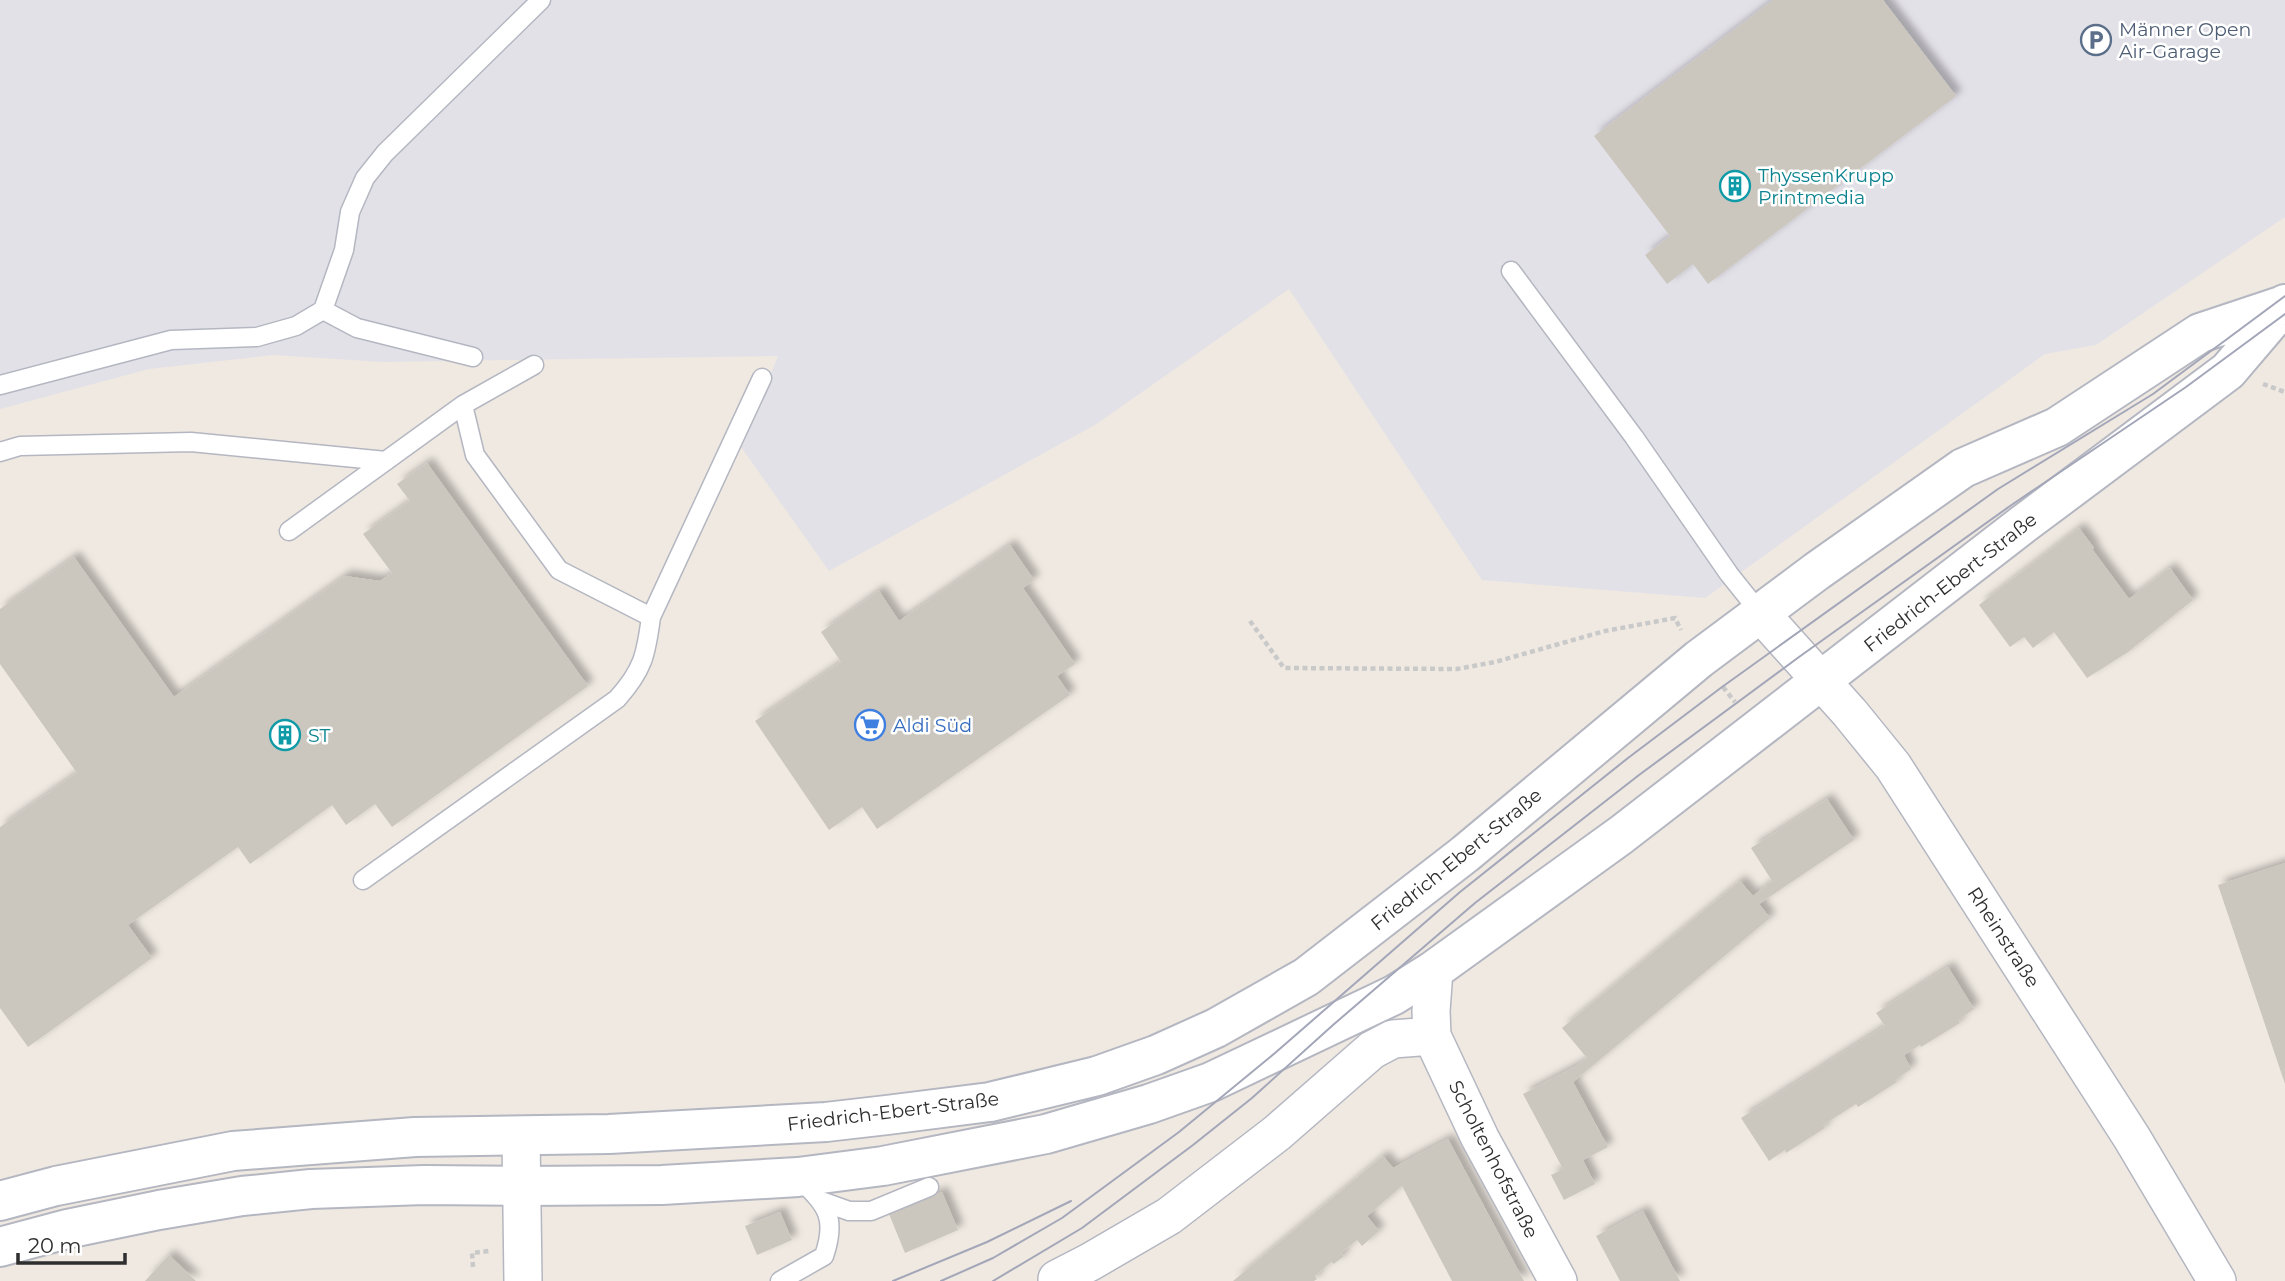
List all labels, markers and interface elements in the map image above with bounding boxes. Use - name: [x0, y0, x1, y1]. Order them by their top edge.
- place label: Männer Open Air-Garage: [2119, 18, 2251, 63]
- parking icon: Männer Open Air-Garage: [2079, 23, 2113, 57]
- place label: ThyssenKrupp Printmedia: [1758, 164, 1894, 209]
- building icon: ThyssenKrupp Printmedia: [1718, 169, 1752, 203]
- street label: Friedrich-Ebert-Straße: [1859, 508, 2041, 657]
- supermarket icon: Aldi Süd: [853, 708, 887, 742]
- place label: Aldi Süd: [893, 714, 972, 737]
- building icon: ST: [268, 718, 302, 752]
- place label: ST: [308, 724, 330, 747]
- street label: Friedrich-Ebert-Straße: [1366, 783, 1546, 935]
- street label: Rheinstraße: [1963, 883, 2045, 992]
- street label: Scholtenhofstraße: [1444, 1076, 1543, 1242]
- street label: Friedrich-Ebert-Straße: [786, 1087, 1000, 1136]
- scale bar: [18, 1222, 124, 1266]
- text: 20 m: [28, 1233, 82, 1258]

